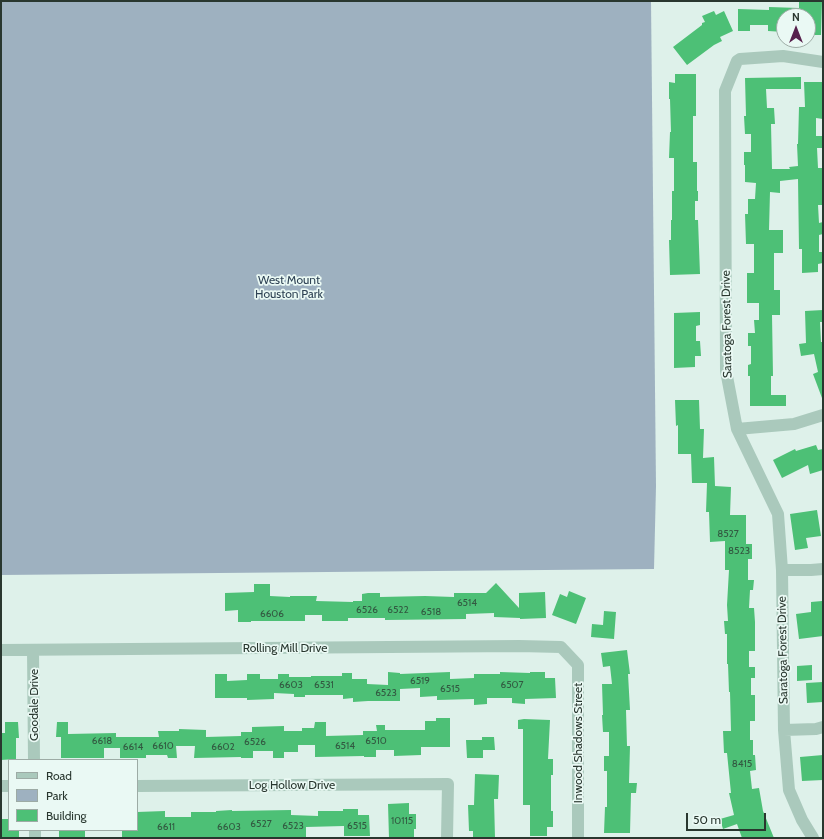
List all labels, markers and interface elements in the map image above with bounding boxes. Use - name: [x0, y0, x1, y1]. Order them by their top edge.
- north arrow: [776, 8, 816, 48]
- text: N: [792, 10, 800, 24]
- street label: Saratoga Forest Drive: [719, 270, 735, 378]
- park label: West Mount Houston Park: [255, 273, 323, 301]
- house number: 8527: [717, 528, 739, 540]
- house number: 8523: [728, 545, 750, 557]
- street label: Saratoga Forest Drive: [775, 596, 791, 704]
- house number: 6514: [457, 597, 477, 609]
- house number: 6526: [356, 604, 378, 616]
- house number: 6522: [387, 604, 409, 616]
- house number: 6518: [421, 606, 441, 618]
- house number: 6606: [260, 608, 284, 620]
- street label: Rolling Mill Drive: [243, 641, 327, 655]
- street label: Goodale Drive: [27, 669, 41, 741]
- house number: 6519: [410, 675, 430, 687]
- house number: 6603: [279, 679, 303, 691]
- house number: 6531: [314, 679, 334, 691]
- house number: 6507: [501, 679, 523, 691]
- house number: 6515: [440, 683, 460, 695]
- street label: Inwood Shadows Street: [571, 683, 585, 803]
- house number: 6523: [375, 687, 397, 699]
- house number: 6618: [92, 735, 112, 747]
- house number: 6510: [365, 735, 387, 747]
- house number: 6526: [244, 736, 266, 748]
- house number: 6610: [152, 740, 174, 752]
- house number: 6514: [335, 740, 355, 752]
- house number: 6614: [123, 741, 143, 753]
- house number: 6602: [211, 741, 235, 753]
- house number: 8415: [732, 758, 752, 770]
- legend: [8, 759, 138, 831]
- text: Road: [46, 768, 72, 783]
- street label: Log Hollow Drive: [249, 778, 335, 792]
- text: Park: [46, 788, 68, 803]
- scale bar: [688, 805, 768, 831]
- text: Building: [46, 808, 87, 823]
- text: 50 m: [693, 812, 721, 827]
- house number: 10115: [391, 815, 413, 827]
- house number: 6527: [250, 818, 272, 830]
- house number: 6523: [282, 820, 304, 832]
- house number: 6515: [347, 820, 367, 832]
- house number: 6611: [157, 821, 175, 833]
- house number: 6603: [217, 821, 241, 833]

